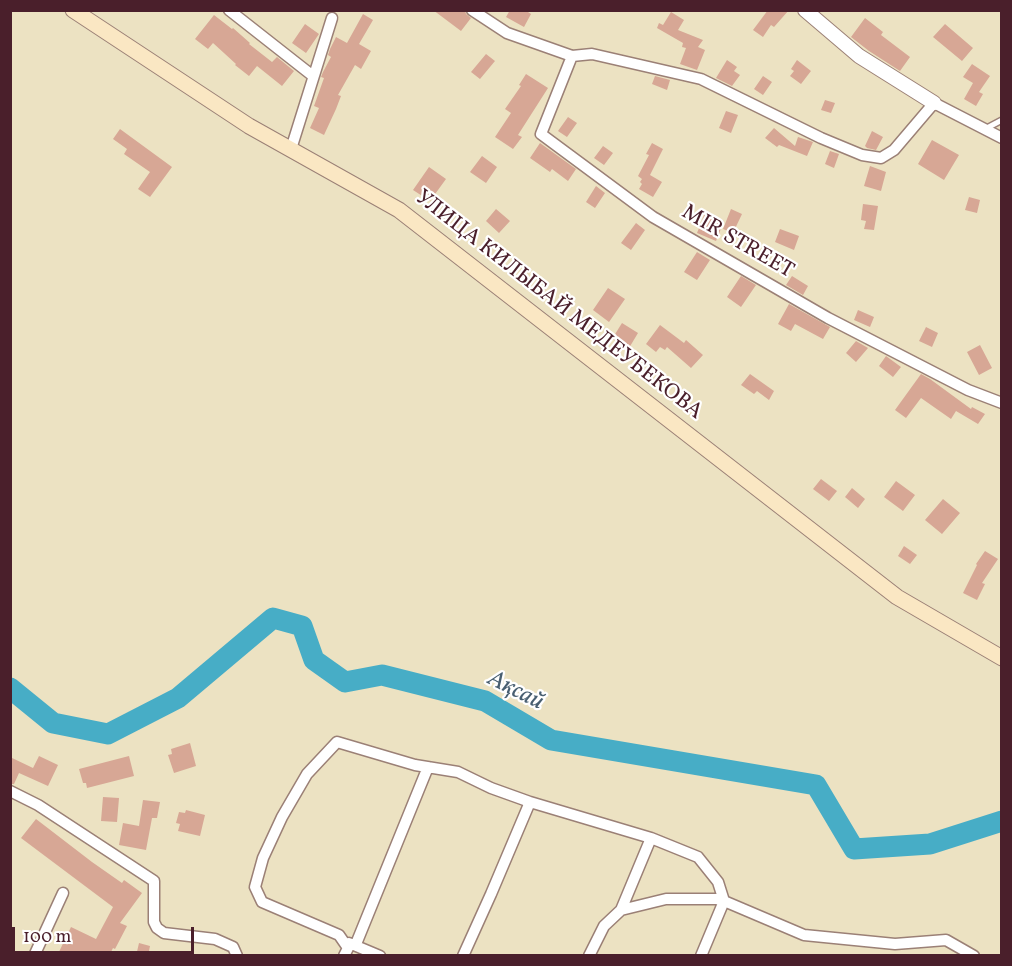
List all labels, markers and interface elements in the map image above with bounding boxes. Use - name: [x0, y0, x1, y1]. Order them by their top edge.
- street label: УЛИЦА КИЛЫБАЙ МЕДЕУБЕКОВА: [409, 185, 707, 427]
- street label: MIR STREET: [676, 200, 798, 286]
- water label: Ақсай: [482, 666, 548, 718]
- scale bar: [15, 915, 196, 953]
- text: 100 m: [23, 925, 72, 950]

